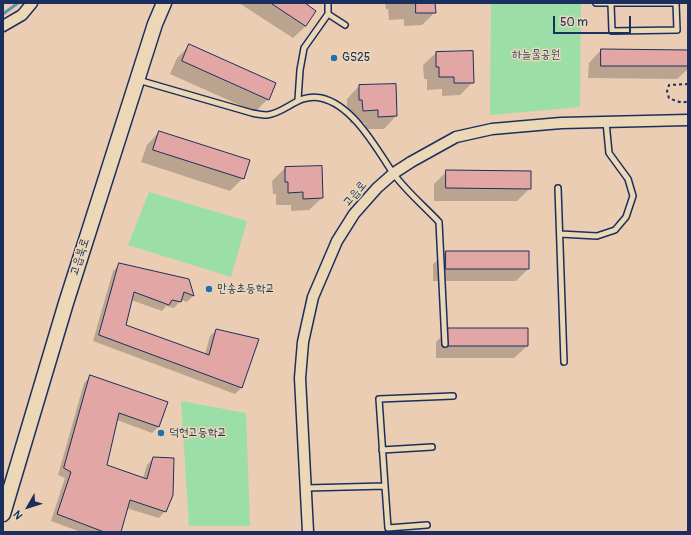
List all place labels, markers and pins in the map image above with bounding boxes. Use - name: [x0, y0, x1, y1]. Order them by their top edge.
- place label: GS25: [342, 51, 370, 65]
- marker: GS25: [329, 53, 339, 63]
- place label: 만송초등학교: [217, 282, 275, 296]
- marker: 만송초등학교: [204, 284, 214, 294]
- place label: 덕현고등학교: [169, 426, 227, 440]
- marker: 덕현고등학교: [156, 428, 166, 438]

